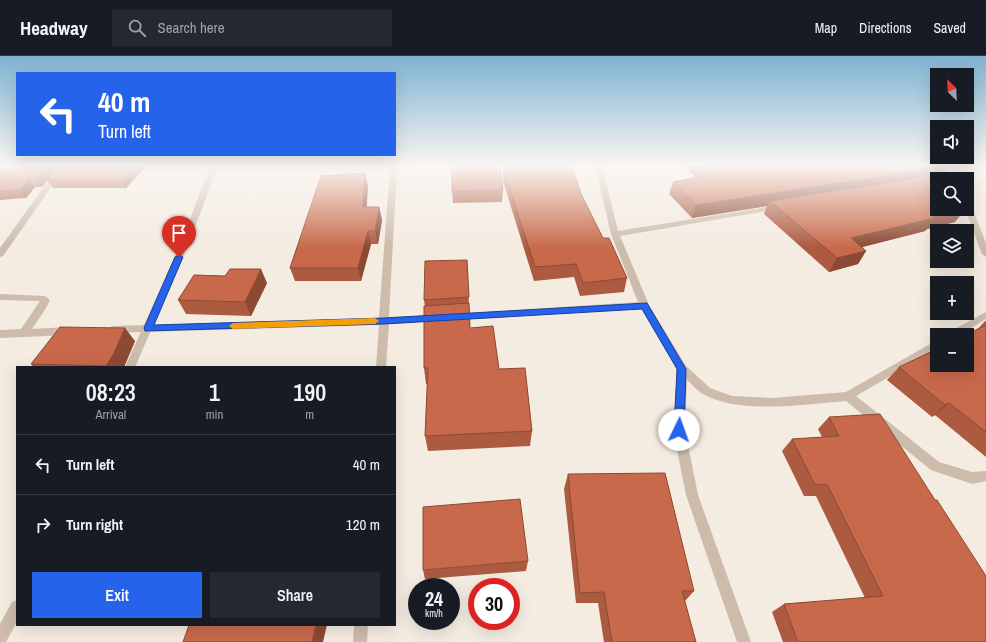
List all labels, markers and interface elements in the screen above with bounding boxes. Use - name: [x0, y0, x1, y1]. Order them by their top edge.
- search box: [112, 10, 392, 46]
- text: Headway: [20, 15, 88, 41]
- icon: search: [126, 17, 148, 39]
- text: Search here: [158, 17, 225, 38]
- text: Map: [815, 19, 837, 37]
- text: Directions: [859, 19, 911, 37]
- text: Saved: [933, 19, 966, 37]
- north arrow: [930, 68, 974, 112]
- map controls: [930, 68, 974, 372]
- text: 40 m: [98, 83, 150, 121]
- icon: left: [32, 88, 84, 140]
- text: Turn left: [98, 119, 151, 144]
- button: sound: [930, 120, 974, 164]
- button: search: [930, 172, 974, 216]
- pin: [162, 216, 196, 257]
- icon: arrive: [168, 222, 190, 244]
- button: layers: [930, 224, 974, 268]
- button: +: [930, 276, 974, 320]
- button: −: [930, 328, 974, 372]
- text: 08:23: [86, 376, 136, 408]
- text: 1: [209, 376, 220, 408]
- text: 190: [293, 376, 326, 408]
- text: Arrival: [95, 406, 126, 423]
- text: min: [206, 406, 223, 423]
- text: m: [305, 406, 314, 423]
- position arrow: [658, 409, 700, 451]
- icon: left: [32, 454, 54, 476]
- text: Turn left: [66, 454, 114, 475]
- text: 40 m: [353, 454, 380, 475]
- icon: right: [32, 514, 54, 536]
- text: Turn right: [66, 514, 123, 535]
- text: 120 m: [346, 514, 380, 535]
- button: Exit: [32, 572, 202, 618]
- button: Share: [210, 572, 380, 618]
- speed limit sign: 30: [468, 578, 520, 630]
- text: 24: [425, 585, 443, 612]
- text: km/h: [425, 607, 443, 620]

